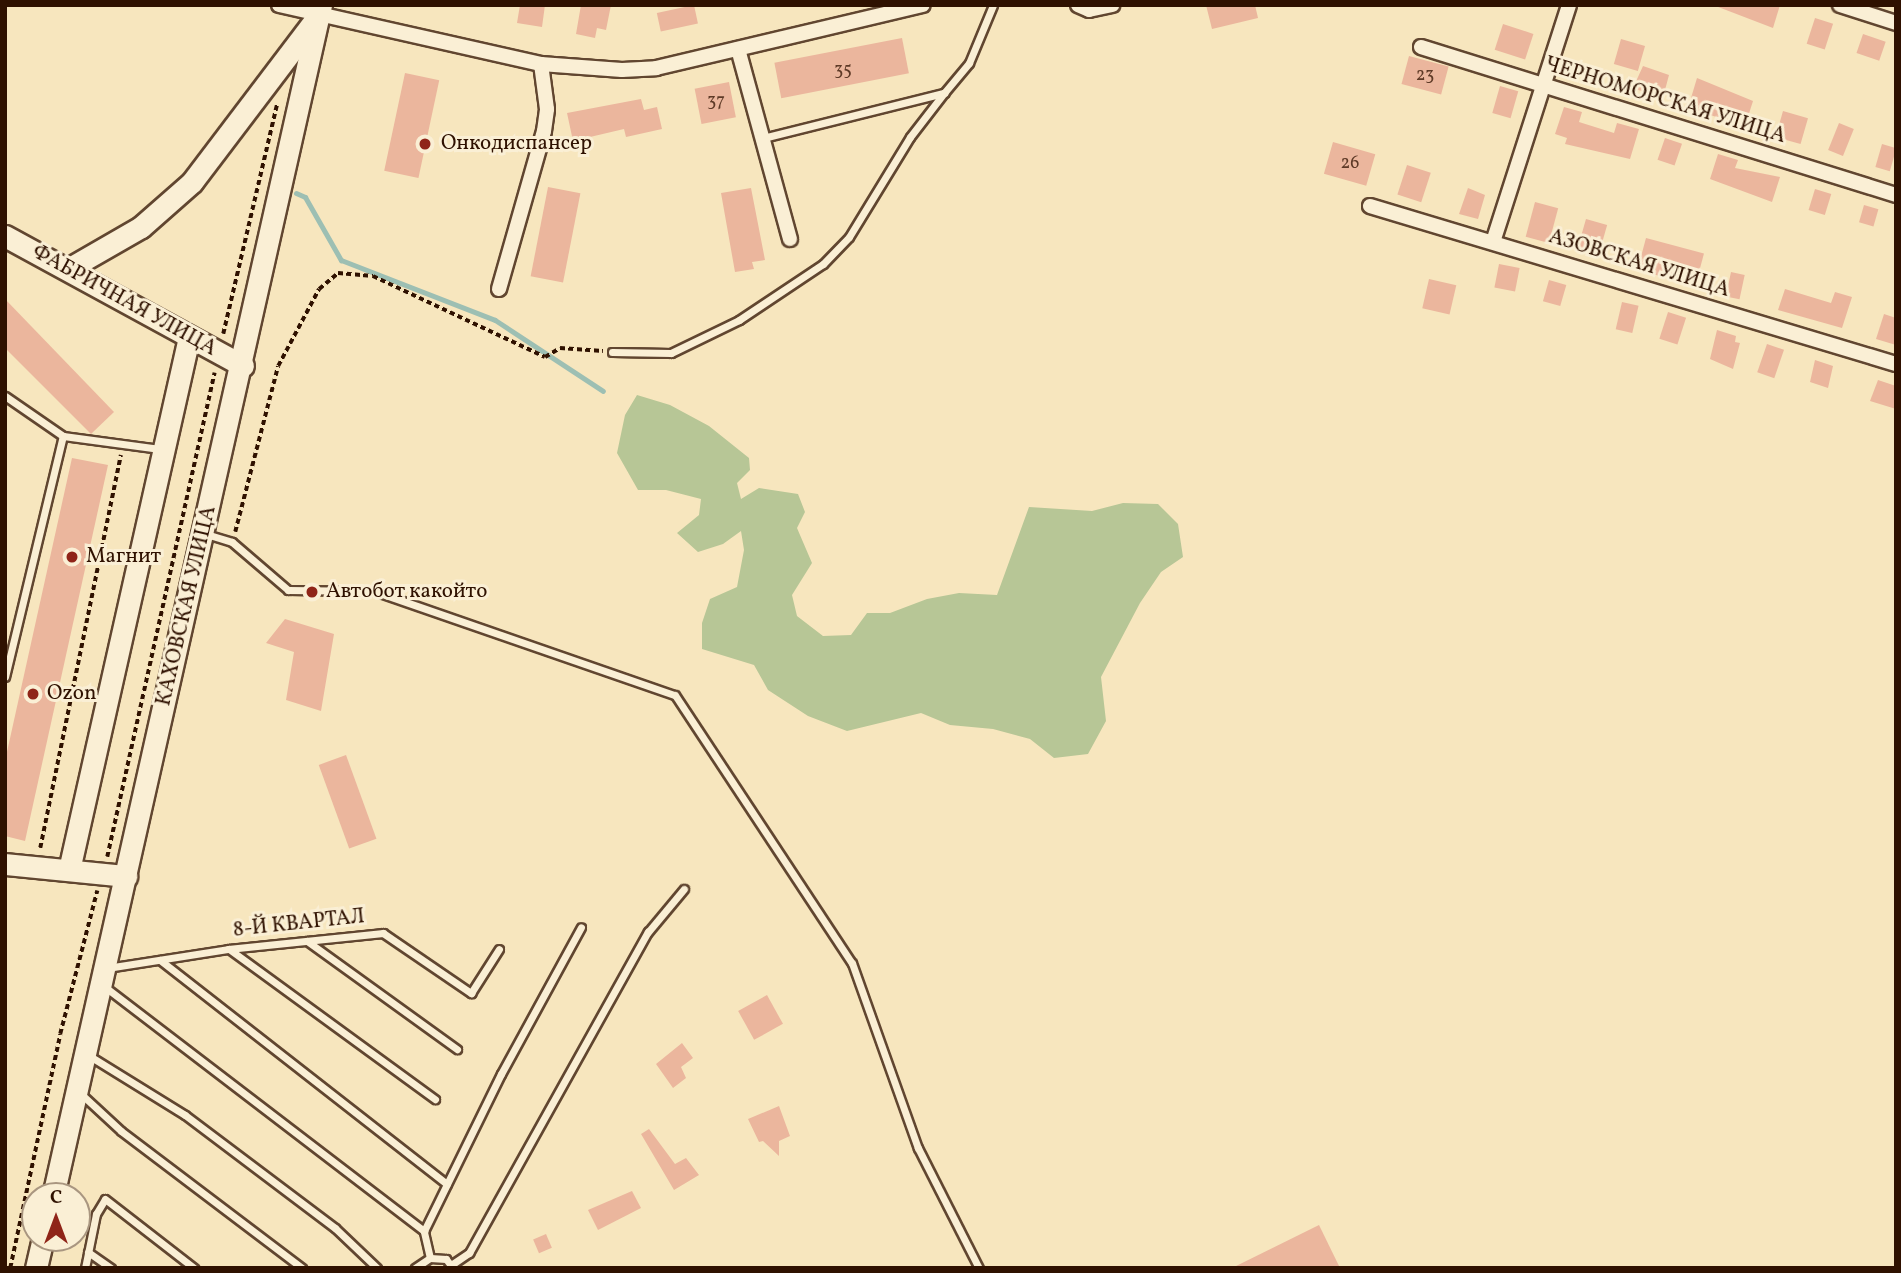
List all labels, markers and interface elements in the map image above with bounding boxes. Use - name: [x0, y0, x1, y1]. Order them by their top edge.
- street label: ЧЕРНОМОРСКАЯ УЛИЦА: [1541, 52, 1789, 150]
- house number: 35: [834, 60, 852, 82]
- house number: 23: [1416, 65, 1434, 87]
- house number: 37: [707, 91, 725, 113]
- place label: Онкодиспансер: [441, 131, 592, 157]
- marker: Онкодиспансер: [415, 134, 435, 154]
- house number: 26: [1341, 153, 1359, 175]
- street label: АЗОВСКАЯ УЛИЦА: [1545, 224, 1733, 304]
- street label: ФАБРИЧНАЯ УЛИЦА: [27, 240, 221, 362]
- street label: КАХОВСКАЯ УЛИЦА: [152, 504, 222, 708]
- place label: Магнит: [86, 544, 161, 570]
- marker: Магнит: [64, 549, 80, 565]
- place label: Автобот какойто: [326, 579, 487, 605]
- marker: Автобот какойто: [304, 584, 320, 600]
- place label: Ozon: [47, 681, 97, 707]
- marker: Ozon: [25, 686, 41, 702]
- street label: 8-Й КВАРТАЛ: [232, 905, 366, 943]
- north arrow: [21, 1182, 91, 1252]
- text: С: [50, 1185, 62, 1211]

